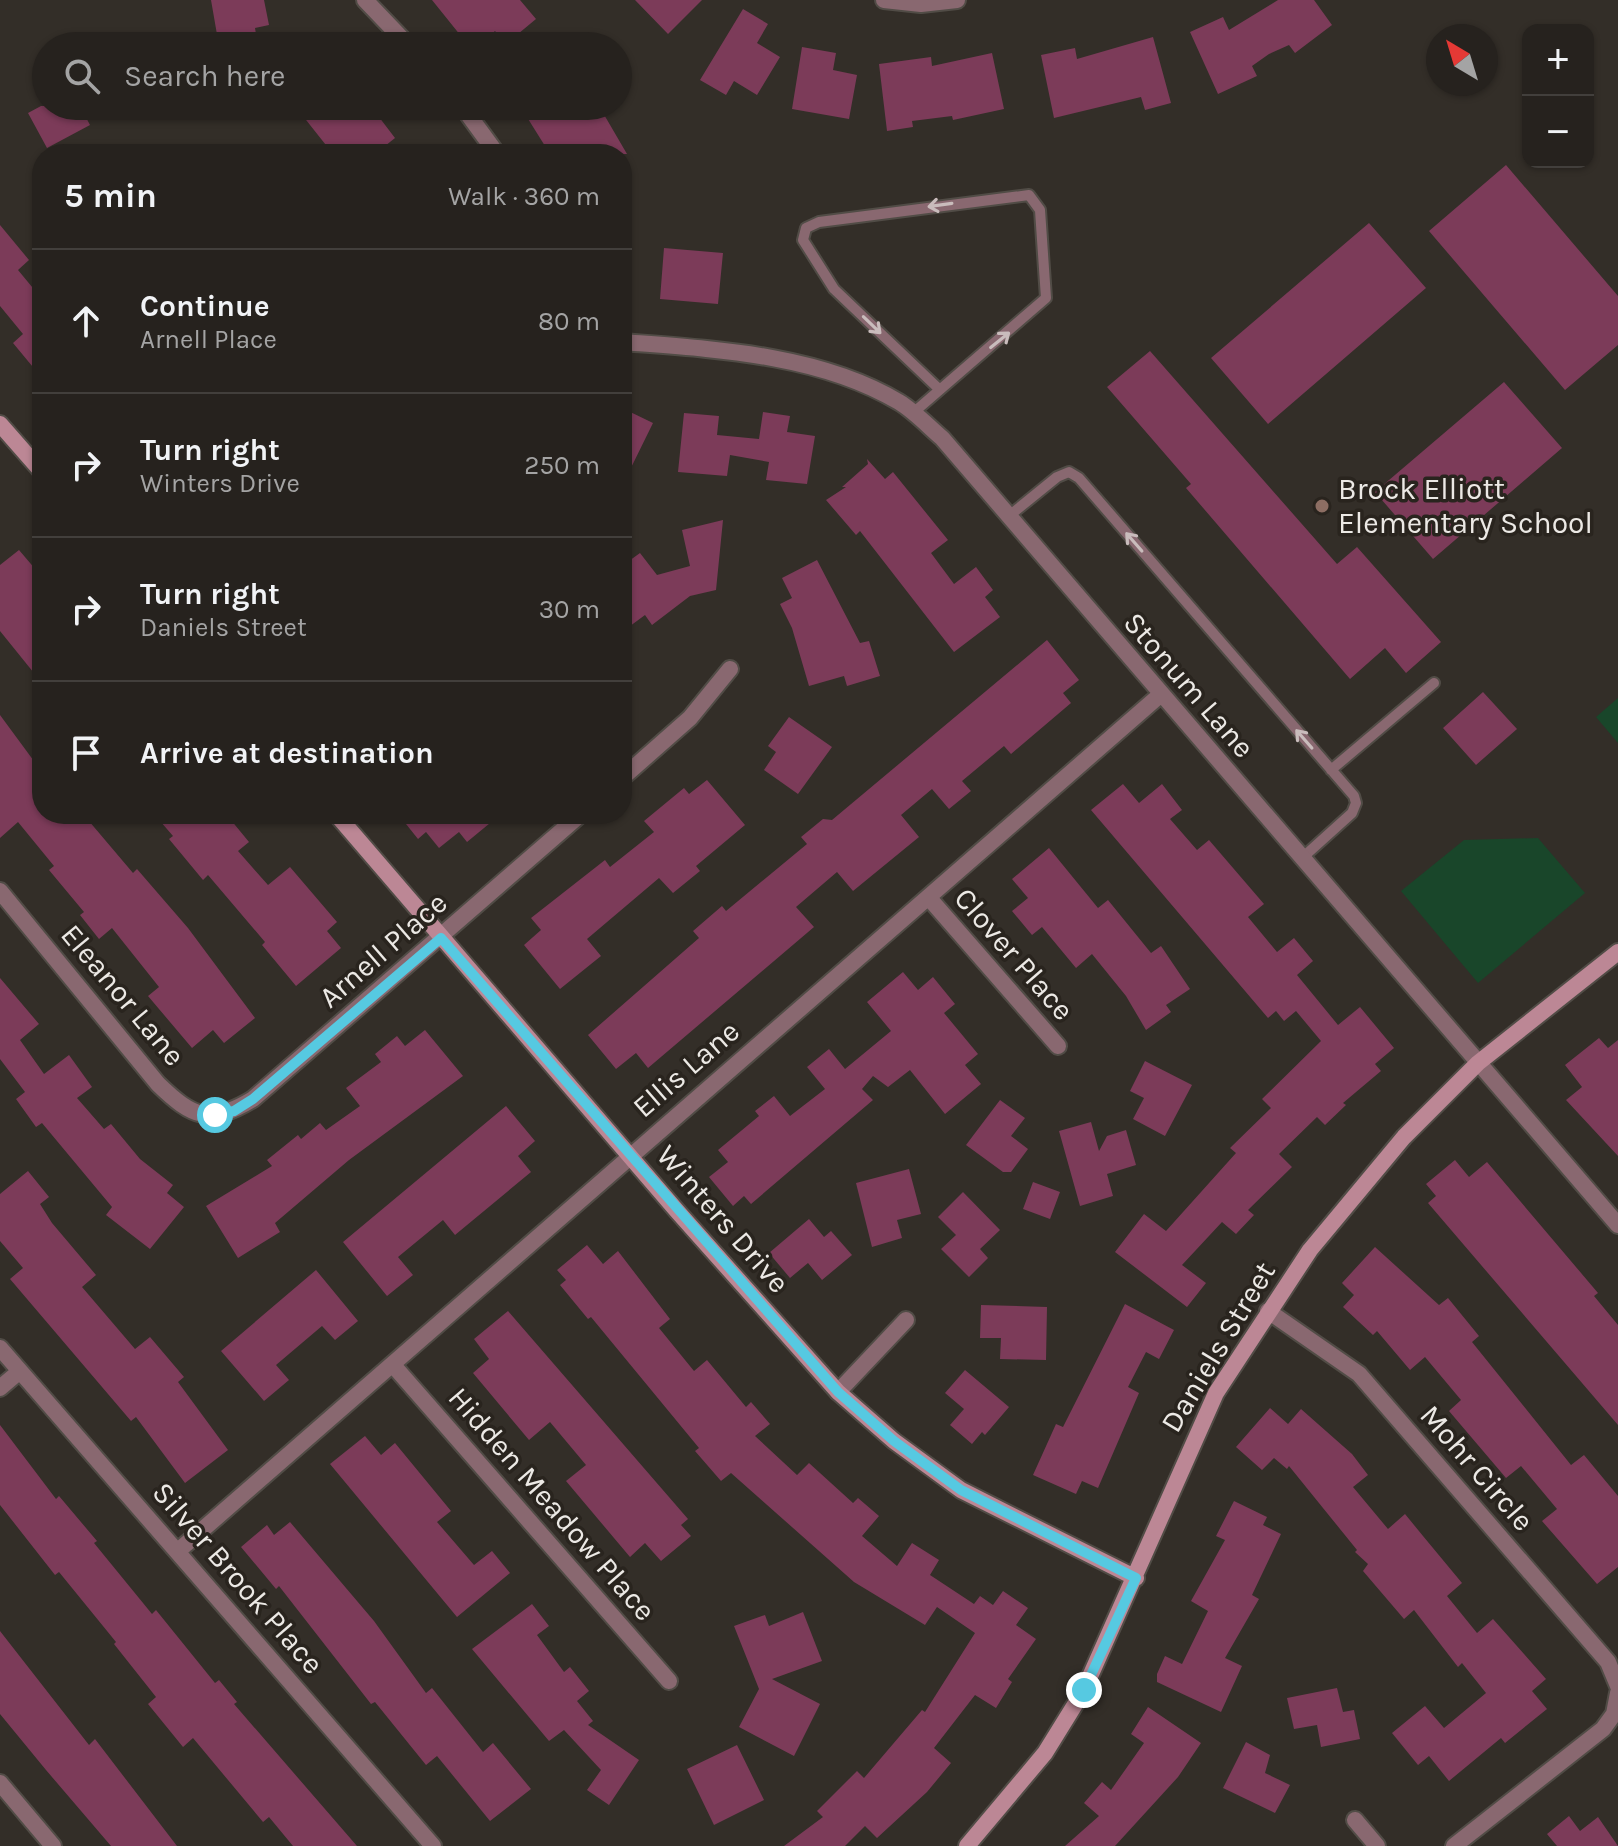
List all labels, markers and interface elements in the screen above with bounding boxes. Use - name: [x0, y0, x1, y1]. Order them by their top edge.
- north arrow: [1426, 24, 1498, 96]
- map controls: [1522, 24, 1594, 168]
- button: +: [1522, 24, 1594, 96]
- search box: [32, 32, 632, 120]
- icon: search: [60, 54, 104, 98]
- text: Search here: [124, 58, 285, 94]
- button: −: [1522, 96, 1594, 168]
- text: 5 min: [64, 176, 157, 216]
- text: Walk · 360 m: [448, 181, 600, 212]
- one-way arrow: [928, 198, 953, 213]
- text: Continue: [140, 288, 270, 324]
- icon: ahead: [64, 299, 108, 343]
- text: 80 m: [538, 306, 600, 337]
- one-way arrow: [862, 315, 881, 334]
- text: Arnell Place: [140, 324, 277, 355]
- one-way arrow: [989, 331, 1009, 349]
- text: Turn right: [140, 432, 280, 468]
- icon: right: [64, 443, 108, 487]
- text: 250 m: [524, 450, 600, 481]
- text: Winters Drive: [140, 468, 300, 499]
- place label: Brock Elliott Elementary School: [1338, 471, 1593, 541]
- marker: Brock Elliott Elementary School: [1313, 497, 1331, 515]
- one-way arrow: [1125, 533, 1143, 553]
- text: Turn right: [140, 576, 280, 612]
- icon: right: [64, 587, 108, 631]
- text: 30 m: [539, 594, 600, 625]
- street label: Stonum Lane: [1116, 605, 1262, 765]
- text: Daniels Street: [140, 612, 307, 643]
- one-way arrow: [1295, 729, 1313, 749]
- icon: arrive: [64, 731, 108, 775]
- text: Arrive at destination: [140, 735, 434, 771]
- street label: Clover Place: [947, 880, 1081, 1028]
- street label: Arnell Place: [312, 885, 454, 1015]
- street label: Eleanor Lane: [53, 917, 193, 1073]
- street label: Ellis Lane: [625, 1013, 747, 1125]
- route start: [197, 1097, 233, 1133]
- street label: Winters Drive: [649, 1138, 797, 1300]
- street label: Daniels Street: [1153, 1255, 1283, 1439]
- street label: Hidden Meadow Place: [441, 1380, 663, 1628]
- street label: Mohr Circle: [1412, 1398, 1542, 1538]
- street label: Silver Brook Place: [145, 1475, 331, 1681]
- route end: [1066, 1672, 1102, 1708]

